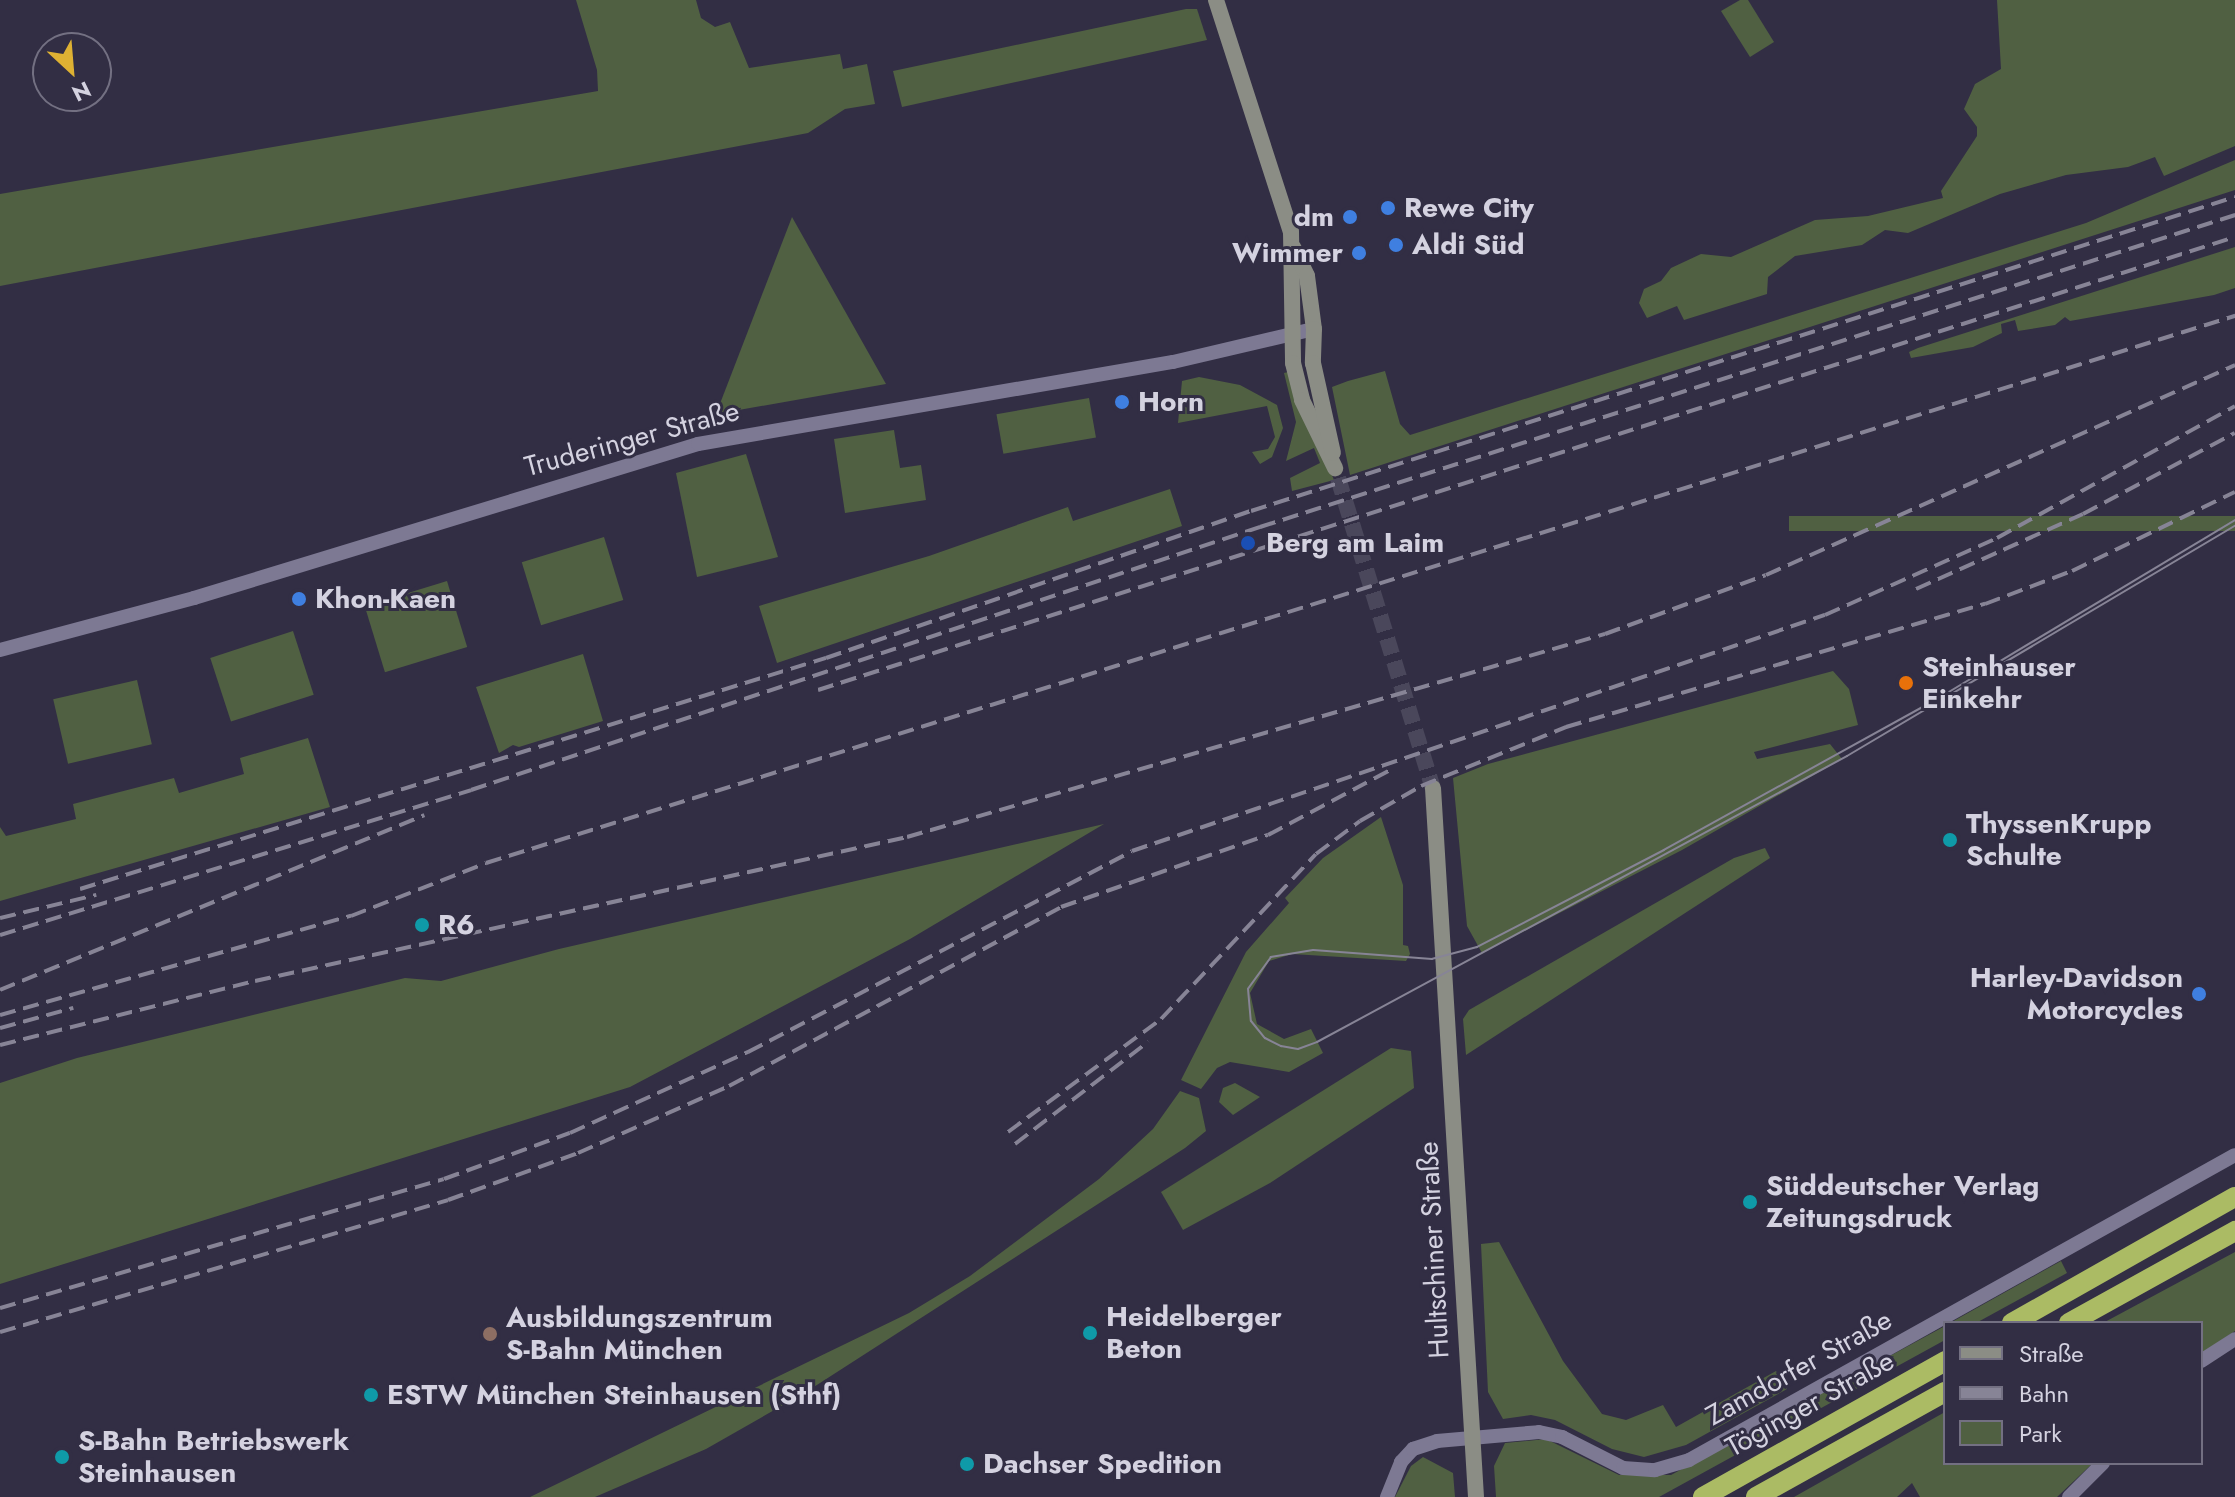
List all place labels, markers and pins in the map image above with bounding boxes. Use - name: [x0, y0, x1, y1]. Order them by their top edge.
- place label: Rewe City: [1404, 191, 1534, 225]
- marker: Rewe City: [1379, 199, 1397, 217]
- place label: dm: [1294, 200, 1334, 234]
- marker: dm: [1341, 208, 1359, 226]
- place label: Aldi Süd: [1412, 228, 1524, 262]
- place label: Wimmer: [1232, 236, 1343, 270]
- marker: Aldi Süd: [1387, 236, 1405, 254]
- marker: Wimmer: [1350, 244, 1368, 262]
- place label: Horn: [1138, 385, 1204, 419]
- marker: Horn: [1113, 393, 1131, 411]
- place label: Berg am Laim: [1266, 526, 1444, 560]
- marker: Berg am Laim: [1237, 532, 1259, 554]
- place label: Khon-Kaen: [315, 582, 456, 616]
- marker: Khon-Kaen: [290, 590, 308, 608]
- place label: Steinhauser Einkehr: [1922, 650, 2076, 716]
- marker: Steinhauser Einkehr: [1897, 674, 1915, 692]
- place label: ThyssenKrupp Schulte: [1966, 807, 2151, 873]
- marker: ThyssenKrupp Schulte: [1941, 831, 1959, 849]
- place label: R6: [438, 908, 475, 942]
- marker: R6: [413, 916, 431, 934]
- place label: Harley-Davidson Motorcycles: [1970, 961, 2183, 1027]
- marker: Harley-Davidson Motorcycles: [2190, 985, 2208, 1003]
- place label: Süddeutscher Verlag Zeitungsdruck: [1766, 1169, 2039, 1235]
- marker: Süddeutscher Verlag Zeitungsdruck: [1741, 1193, 1759, 1211]
- place label: Heidelberger Beton: [1106, 1300, 1282, 1366]
- place label: Ausbildungszentrum S-Bahn München: [506, 1301, 773, 1367]
- marker: Heidelberger Beton: [1081, 1324, 1099, 1342]
- marker: Ausbildungszentrum S-Bahn München: [481, 1325, 499, 1343]
- place label: ESTW München Steinhausen (Sthf): [387, 1378, 841, 1412]
- marker: ESTW München Steinhausen (Sthf): [362, 1386, 380, 1404]
- place label: S-Bahn Betriebswerk Steinhausen: [78, 1424, 349, 1490]
- place label: Dachser Spedition: [983, 1447, 1222, 1481]
- marker: S-Bahn Betriebswerk Steinhausen: [53, 1448, 71, 1466]
- marker: Dachser Spedition: [958, 1455, 976, 1473]

